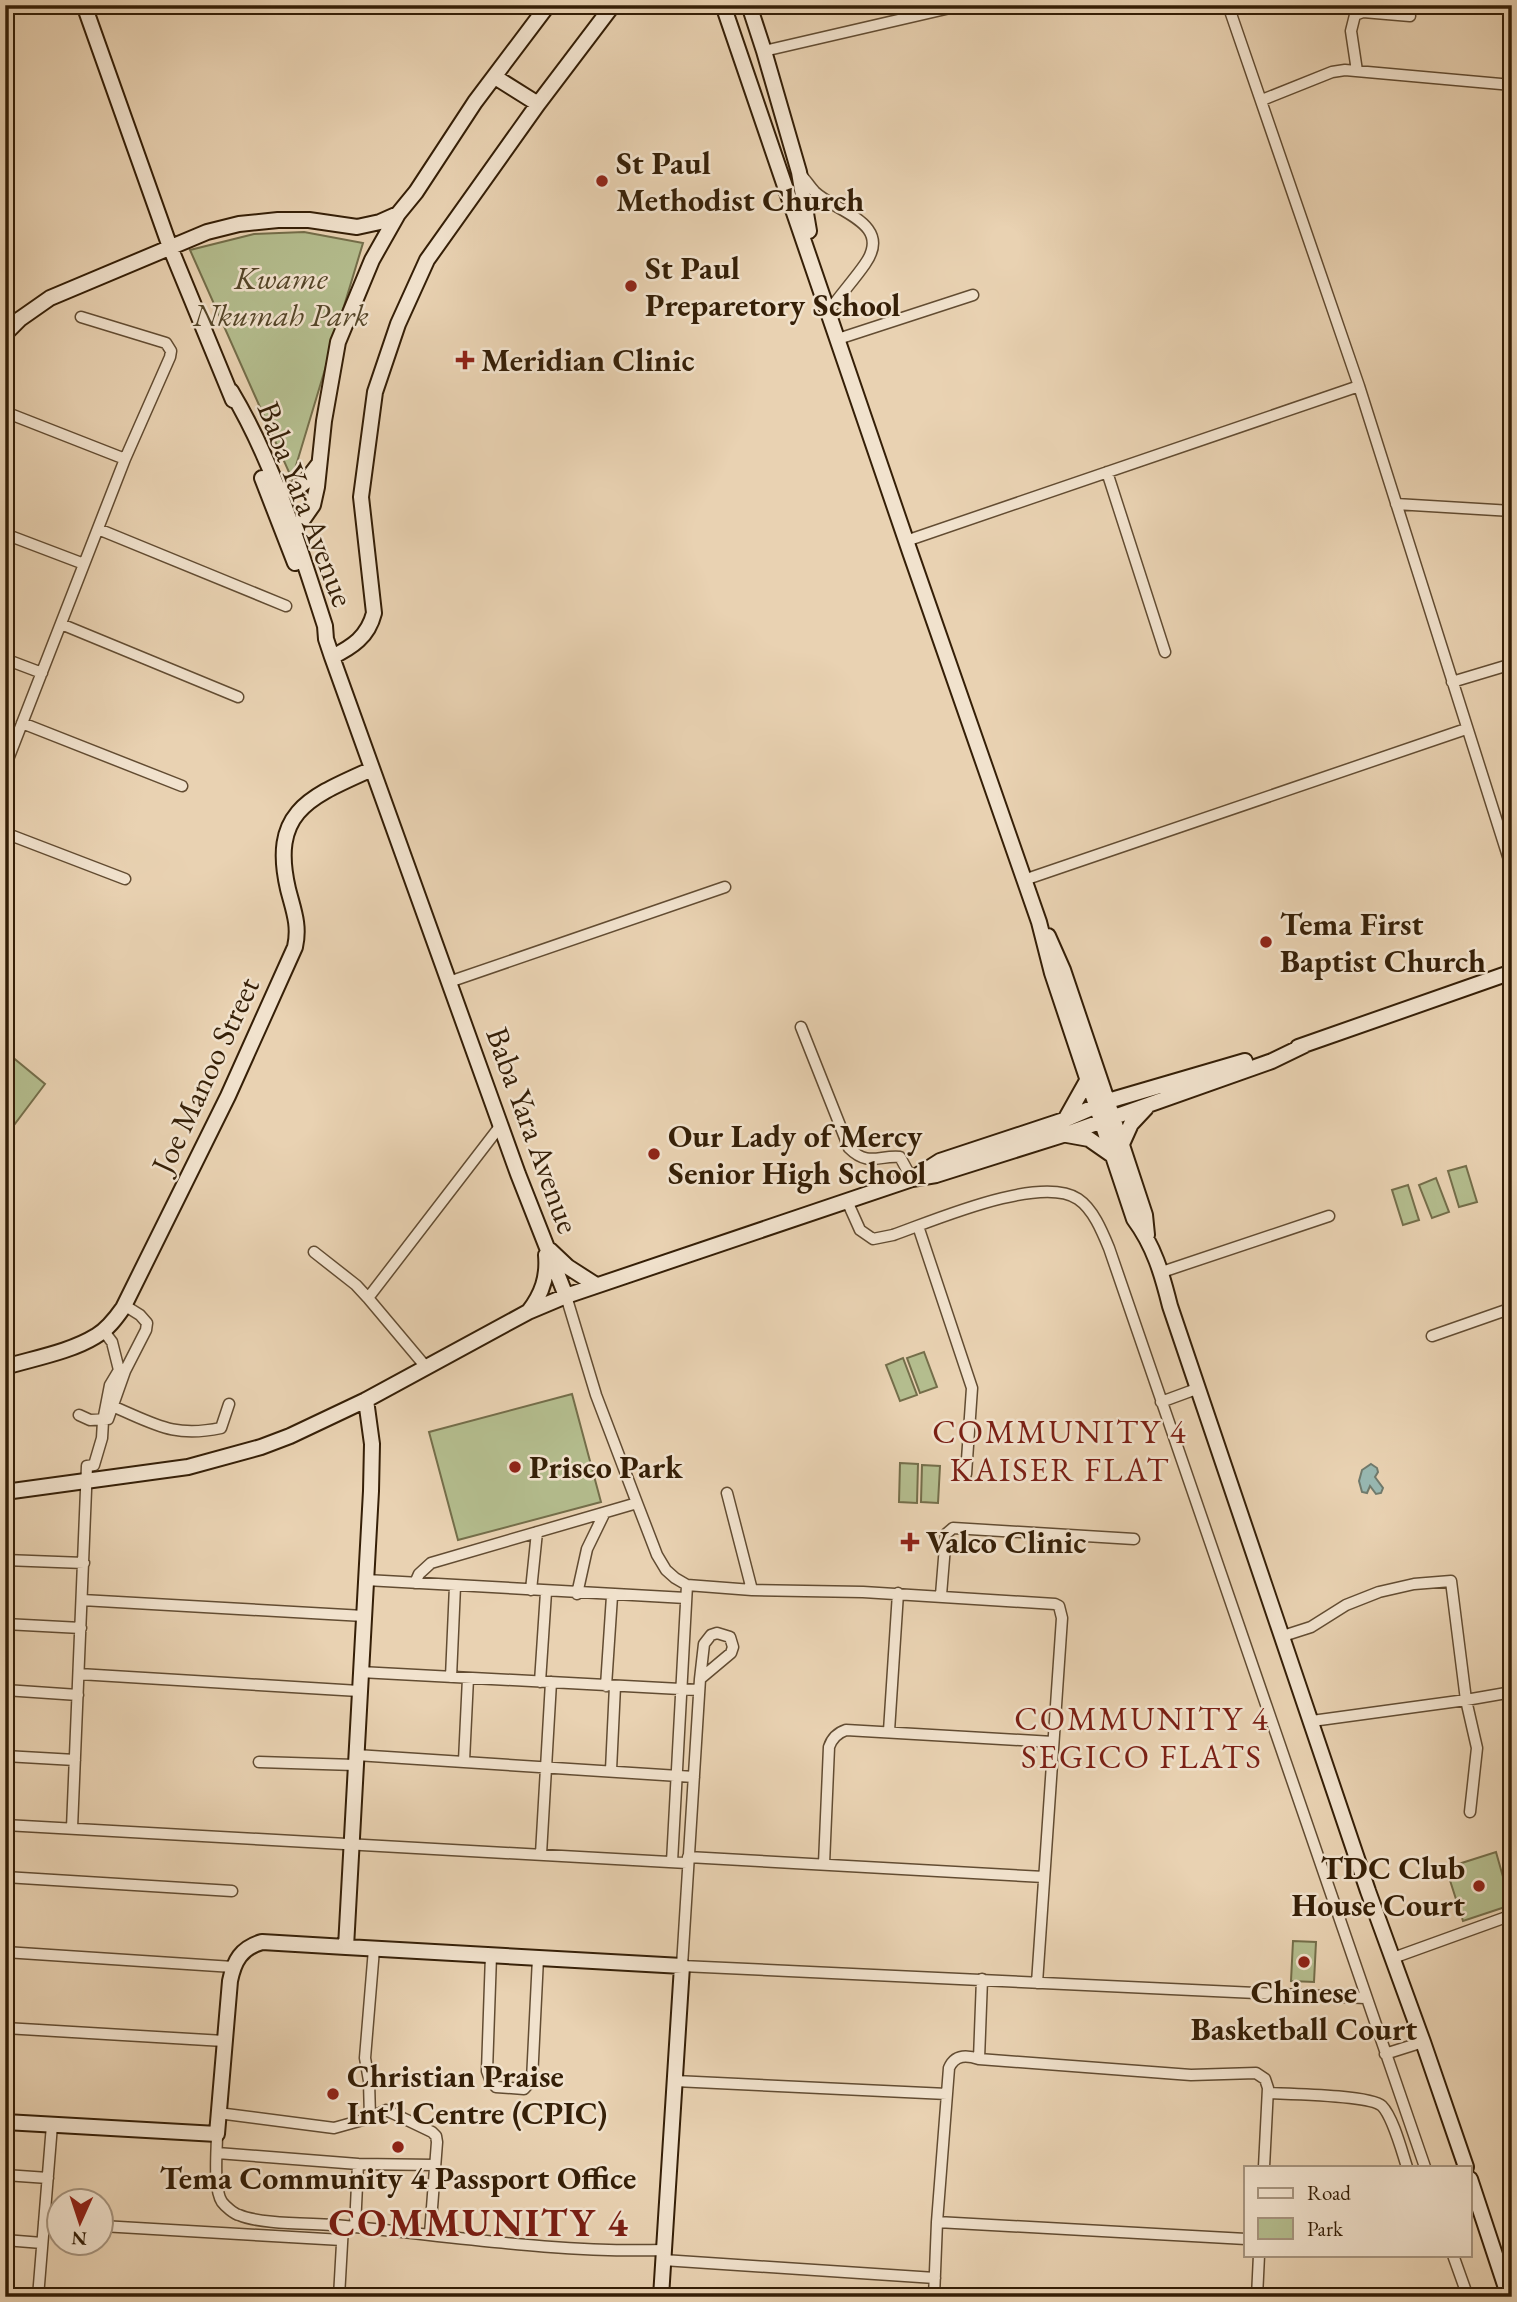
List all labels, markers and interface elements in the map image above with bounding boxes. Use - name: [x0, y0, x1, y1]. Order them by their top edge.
- place label: St Paul Methodist Church: [616, 142, 864, 221]
- marker: St Paul Methodist Church: [594, 173, 610, 189]
- place label: St Paul Preparetory School: [645, 247, 901, 326]
- park label: Kwame Nkumah Park: [192, 257, 369, 336]
- marker: St Paul Preparetory School: [623, 278, 639, 294]
- place label: Meridian Clinic: [481, 339, 695, 381]
- marker: Meridian Clinic: [455, 350, 475, 370]
- street label: Baba Yara Avenue: [248, 395, 364, 613]
- place label: Tema First Baptist Church: [1280, 903, 1486, 982]
- marker: Tema First Baptist Church: [1258, 934, 1274, 950]
- street label: Joe Manoo Street: [140, 970, 269, 1183]
- street label: Baba Yara Avenue: [476, 1021, 590, 1239]
- place label: Our Lady of Mercy Senior High School: [668, 1115, 926, 1194]
- marker: Our Lady of Mercy Senior High School: [646, 1146, 662, 1162]
- district label: COMMUNITY 4 KAISER FLAT: [932, 1410, 1188, 1491]
- place label: Prisco Park: [529, 1446, 683, 1488]
- marker: Prisco Park: [507, 1459, 523, 1475]
- place label: Valco Clinic: [926, 1521, 1086, 1563]
- marker: Valco Clinic: [900, 1532, 920, 1552]
- district label: COMMUNITY 4 SEGICO FLATS: [1014, 1697, 1270, 1778]
- place label: TDC Club House Court: [1292, 1847, 1465, 1926]
- marker: TDC Club House Court: [1471, 1878, 1487, 1894]
- marker: Chinese Basketball Court: [1296, 1954, 1312, 1970]
- place label: Chinese Basketball Court: [1191, 1971, 1417, 2050]
- place label: Christian Praise Int'l Centre (CPIC): [347, 2055, 607, 2134]
- marker: Christian Praise Int'l Centre (CPIC): [325, 2086, 341, 2102]
- marker: Tema Community 4 Passport Office: [390, 2139, 406, 2155]
- place label: Tema Community 4 Passport Office: [160, 2157, 636, 2199]
- legend: [1244, 2166, 1472, 2256]
- text: Road: [1307, 2179, 1351, 2206]
- north arrow: [46, 2186, 116, 2256]
- district label: COMMUNITY 4: [328, 2198, 630, 2247]
- text: Park: [1307, 2215, 1344, 2242]
- text: N: [70, 2226, 87, 2251]

